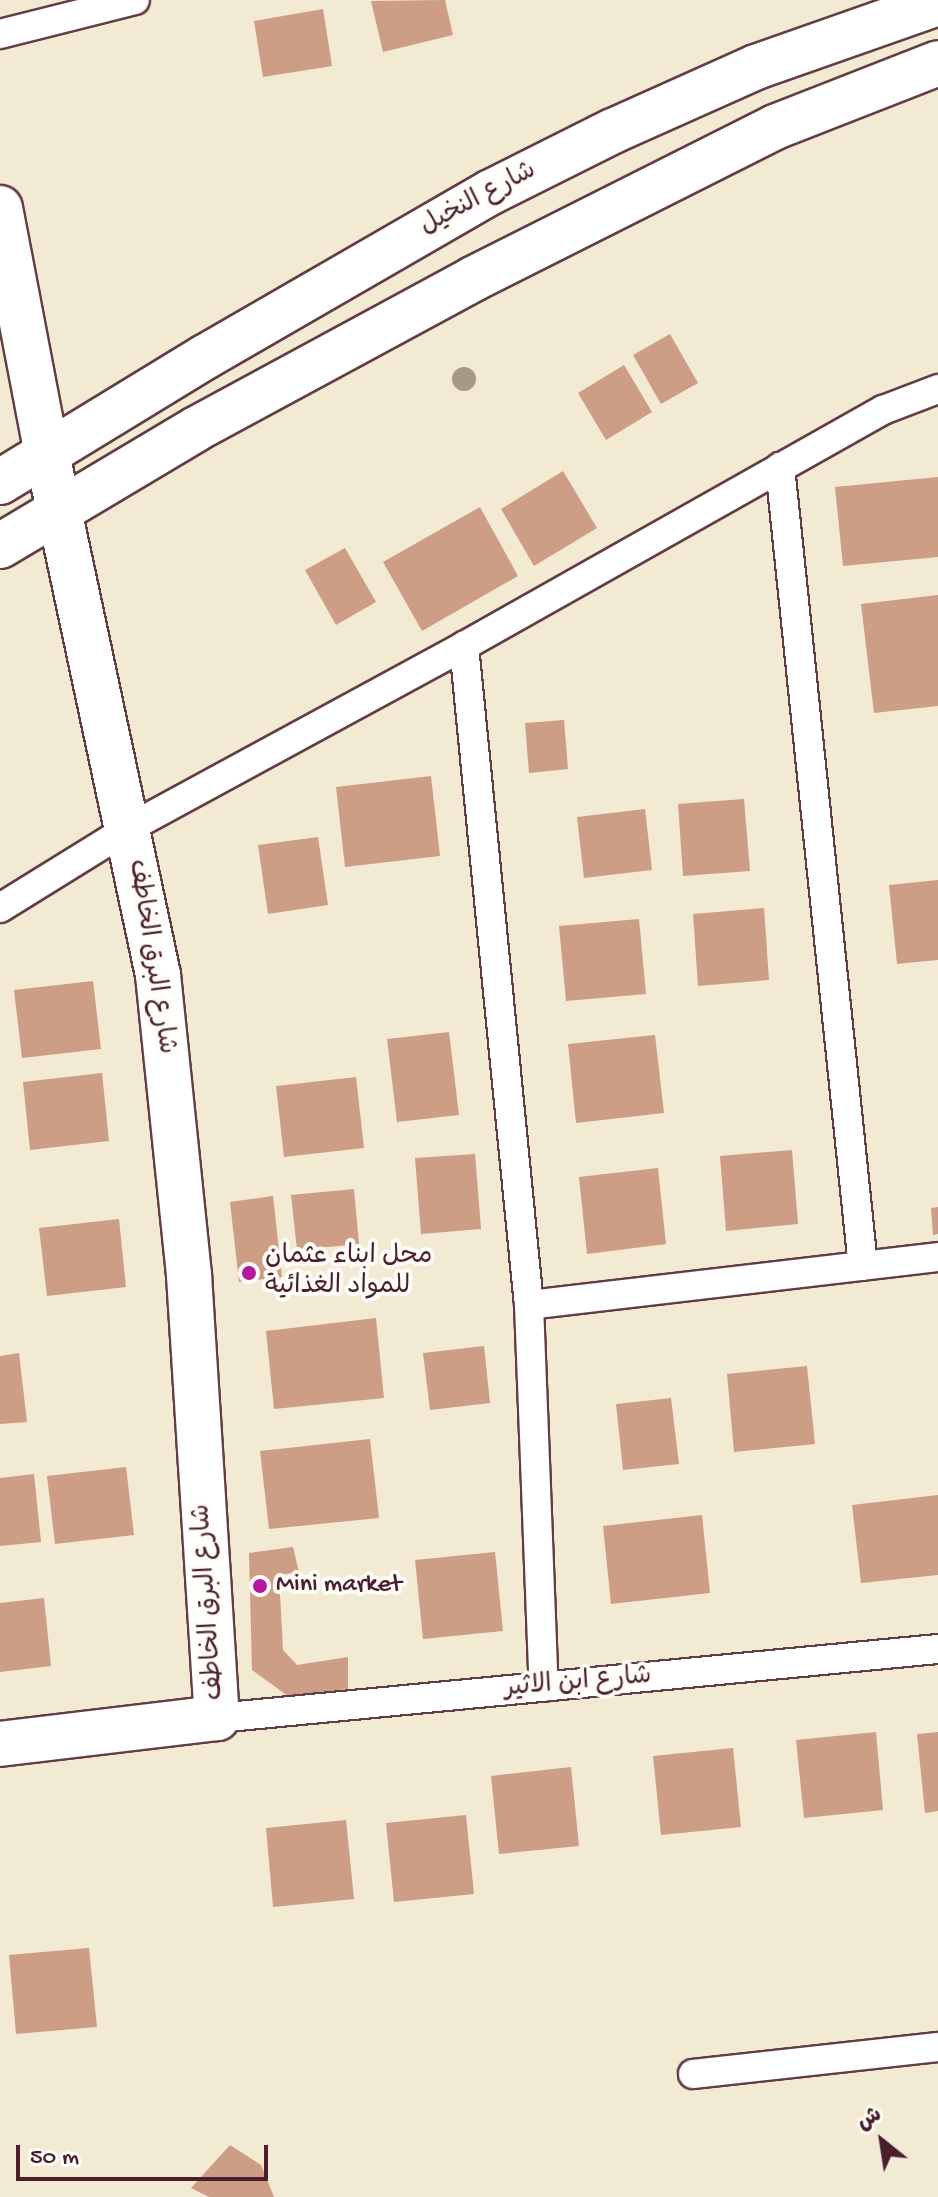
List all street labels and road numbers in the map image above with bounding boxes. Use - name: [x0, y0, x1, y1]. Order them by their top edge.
- street label: شارع النخيل: [416, 156, 542, 244]
- street label: شارع البرق الخاطف: [119, 857, 181, 1057]
- street label: شارع البرق الخاطف: [188, 1503, 232, 1701]
- street label: شارع ابن الاثير: [503, 1662, 653, 1706]

